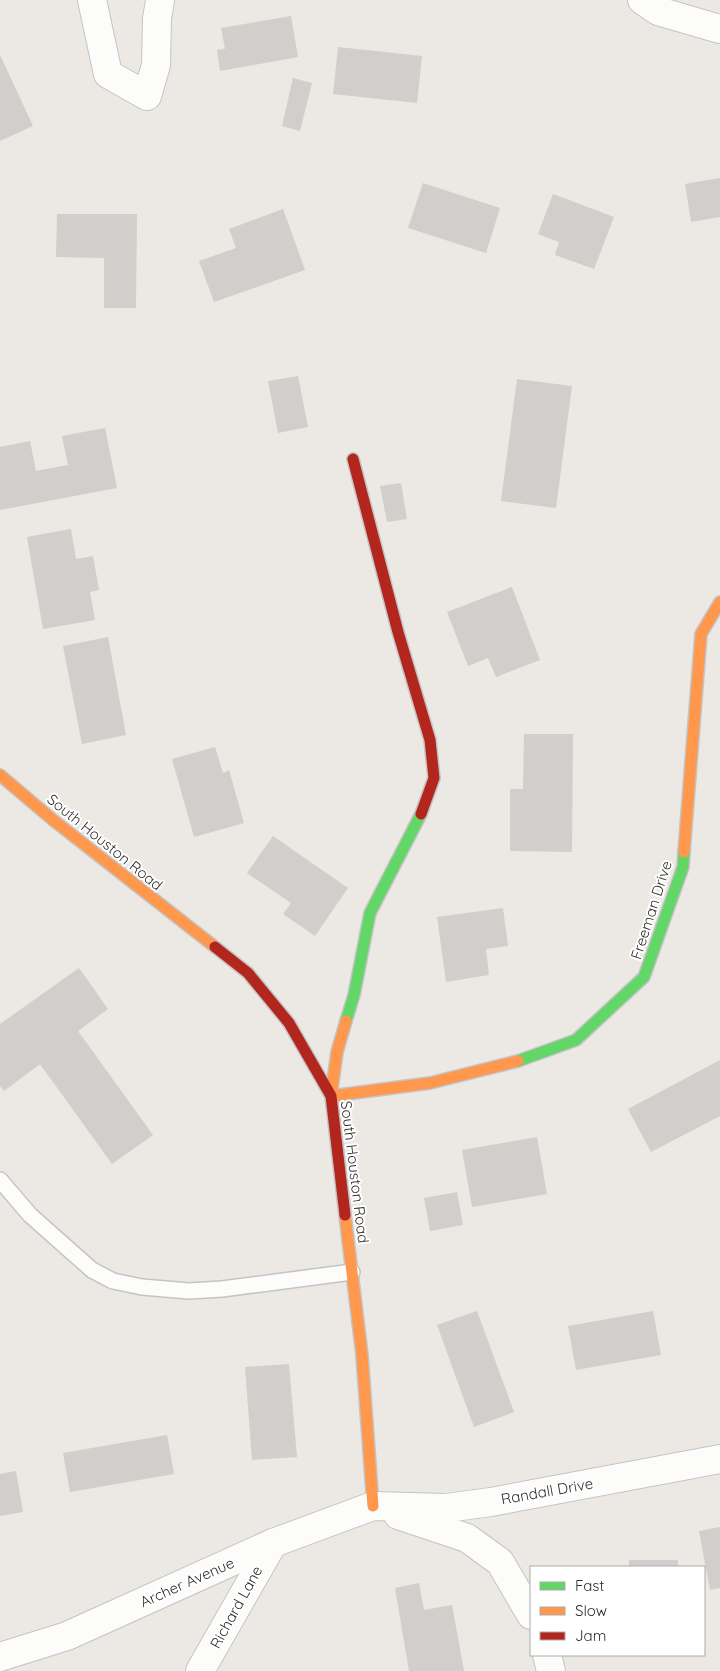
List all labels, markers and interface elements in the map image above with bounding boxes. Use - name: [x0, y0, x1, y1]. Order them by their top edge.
- street label: South Houston Road: [43, 790, 167, 894]
- street label: Freeman Drive: [626, 858, 676, 962]
- street label: South Houston Road: [337, 1100, 373, 1244]
- street label: Randall Drive: [499, 1474, 595, 1508]
- street label: Archer Avenue: [137, 1553, 237, 1611]
- street label: Richard Lane: [206, 1562, 266, 1652]
- legend: [530, 1566, 705, 1656]
- text: Fast: [575, 1576, 604, 1595]
- text: Slow: [575, 1601, 607, 1620]
- text: Jam: [575, 1626, 606, 1645]

